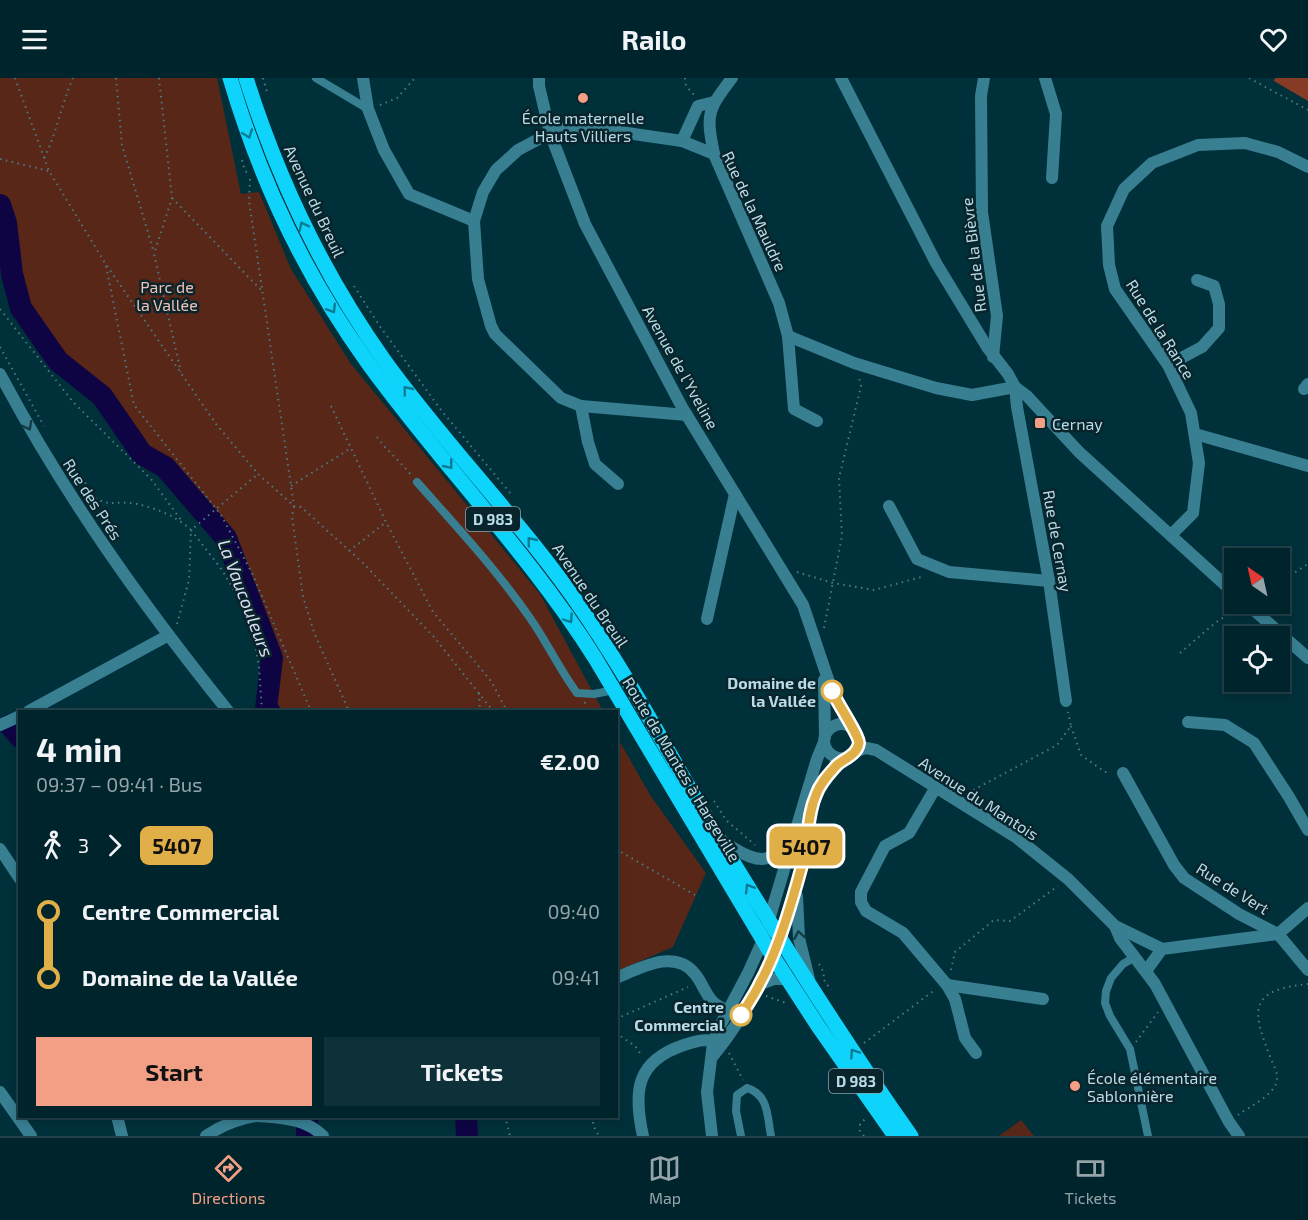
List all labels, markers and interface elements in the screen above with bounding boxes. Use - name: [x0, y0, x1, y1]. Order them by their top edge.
- icon: menu: [18, 23, 51, 56]
- text: Railo: [621, 23, 687, 55]
- icon: heart: [1257, 23, 1290, 56]
- marker: École maternelle Hauts Villiers: [576, 91, 590, 105]
- place label: École maternelle Hauts Villiers: [522, 108, 644, 145]
- one-way arrow: [241, 128, 254, 139]
- street label: Avenue du Breuil: [281, 142, 349, 260]
- street label: Rue de la Mauldre: [719, 148, 791, 274]
- street label: Rue de la Bièvre: [957, 197, 989, 313]
- one-way arrow: [299, 221, 311, 232]
- street label: Rue de la Rance: [1123, 276, 1199, 382]
- park label: Parc de la Vallée: [136, 277, 198, 314]
- street label: Avenue de l'Yveline: [639, 302, 723, 432]
- one-way arrow: [325, 303, 337, 313]
- one-way arrow: [404, 386, 415, 397]
- place label: Cernay: [1052, 414, 1103, 433]
- marker: Cernay: [1033, 416, 1047, 430]
- one-way arrow: [20, 419, 32, 430]
- street label: Rue des Prés: [60, 455, 126, 543]
- one-way arrow: [441, 458, 452, 469]
- street label: Rue de Cernay: [1040, 489, 1076, 594]
- road number: D 983: [466, 507, 520, 531]
- water label: La Vaucouleurs: [213, 536, 279, 660]
- one-way arrow: [527, 537, 538, 548]
- street label: Avenue du Breuil: [549, 539, 633, 651]
- north arrow: [1224, 548, 1290, 614]
- map controls: [1224, 548, 1290, 692]
- one-way arrow: [562, 612, 573, 623]
- button: locate: [1224, 626, 1290, 692]
- street label: Route de Mantes à Hargeville: [619, 673, 745, 865]
- place label: Domaine de la Vallée: [727, 673, 816, 710]
- marker: Domaine de la Vallée: [821, 680, 843, 702]
- text: 4 min: [36, 729, 122, 769]
- text: €2.00: [540, 748, 600, 774]
- street label: Avenue du Mantois: [916, 752, 1042, 844]
- text: 09:37 – 09:41 · Bus: [36, 772, 202, 796]
- line badge: 5407: [764, 826, 848, 866]
- icon: walk: [36, 829, 69, 862]
- icon: forward: [98, 829, 131, 862]
- text: 3: [78, 833, 89, 857]
- text: 5407: [152, 833, 201, 858]
- text: 5407: [781, 834, 831, 859]
- street label: Rue de Vert: [1193, 858, 1273, 918]
- one-way arrow: [744, 884, 756, 894]
- text: Centre Commercial: [82, 898, 279, 924]
- text: 09:40: [547, 899, 600, 923]
- one-way arrow: [793, 930, 806, 940]
- text: Domaine de la Vallée: [82, 964, 298, 990]
- text: 09:41: [552, 965, 600, 989]
- place label: Centre Commercial: [634, 997, 725, 1034]
- marker: Centre Commercial: [730, 1004, 752, 1026]
- button: Start: [36, 1037, 312, 1106]
- button: Tickets: [324, 1037, 600, 1106]
- one-way arrow: [849, 1049, 861, 1059]
- place label: École élémentaire Sablonnière: [1087, 1068, 1217, 1105]
- road number: D 983: [829, 1069, 883, 1093]
- marker: École élémentaire Sablonnière: [1068, 1079, 1082, 1093]
- tab: Directions: [192, 1152, 265, 1207]
- tab: Map: [648, 1152, 681, 1207]
- tab: Tickets: [1065, 1152, 1116, 1207]

